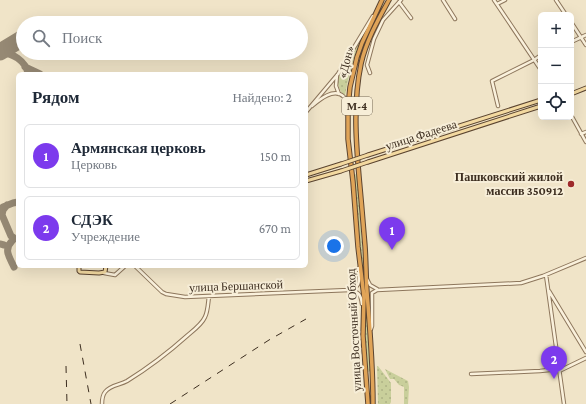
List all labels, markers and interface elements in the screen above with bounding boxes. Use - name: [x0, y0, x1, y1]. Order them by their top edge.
- map controls: [538, 12, 574, 120]
- button: +: [538, 12, 574, 48]
- search box: [16, 16, 308, 60]
- icon: search: [30, 27, 52, 49]
- text: Поиск: [62, 30, 102, 46]
- street label: «Дон»: [335, 44, 357, 80]
- button: −: [538, 48, 574, 84]
- button: locate: [538, 84, 574, 120]
- text: Рядом: [32, 88, 80, 107]
- text: Найдено: 2: [232, 90, 292, 105]
- road number: М-4: [342, 97, 372, 115]
- street label: улица Фадеева: [384, 117, 459, 153]
- text: Армянская церковь: [71, 140, 206, 156]
- text: 1: [44, 149, 48, 164]
- text: 150 m: [260, 149, 291, 164]
- text: Церковь: [71, 157, 117, 172]
- place label: Пашковский жилой массив 350912: [455, 170, 563, 198]
- marker: Пашковский жилой массив 350912: [566, 179, 576, 189]
- text: СДЭК: [71, 212, 113, 228]
- pin: 1: [379, 217, 405, 250]
- text: 2: [43, 221, 49, 236]
- text: 670 m: [259, 221, 291, 236]
- text: Учреждение: [71, 229, 140, 244]
- your location: [324, 236, 344, 256]
- street label: улица Восточный Обход: [344, 268, 364, 392]
- street label: улица Бершанской: [189, 277, 284, 295]
- pin: 2: [541, 346, 567, 379]

